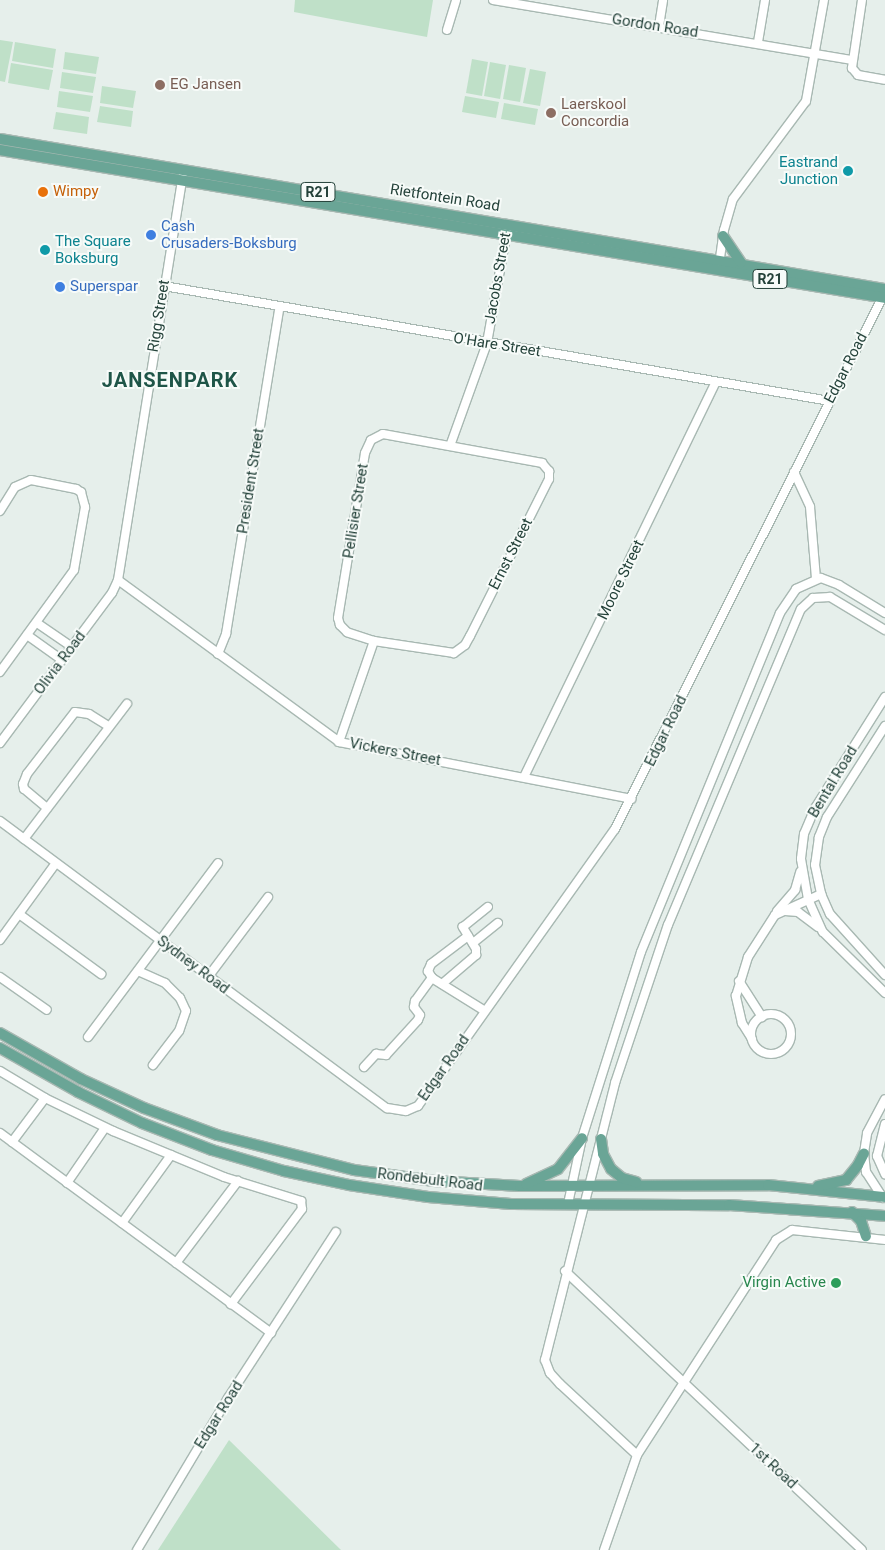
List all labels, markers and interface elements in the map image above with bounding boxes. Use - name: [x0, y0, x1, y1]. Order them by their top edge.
- street label: Gordon Road: [611, 10, 699, 42]
- place label: EG Jansen: [170, 76, 241, 94]
- marker: EG Jansen: [154, 79, 166, 91]
- place label: Laerskool Concordia: [561, 95, 629, 130]
- marker: Laerskool Concordia: [545, 107, 557, 119]
- place label: Eastrand Junction: [779, 153, 838, 188]
- marker: Eastrand Junction: [842, 165, 854, 177]
- road number: R21: [299, 180, 337, 203]
- street label: Rietfontein Road: [389, 180, 501, 216]
- place label: Wimpy: [53, 183, 99, 201]
- marker: Wimpy: [37, 186, 49, 198]
- place label: Cash Crusaders-Boksburg: [161, 217, 297, 252]
- marker: Cash Crusaders-Boksburg: [145, 229, 157, 241]
- street label: Jacobs Street: [481, 231, 515, 325]
- place label: The Square Boksburg: [55, 232, 131, 267]
- marker: The Square Boksburg: [39, 244, 51, 256]
- road number: R21: [751, 268, 789, 290]
- place label: Superspar: [70, 278, 138, 296]
- street label: Rigg Street: [144, 279, 174, 353]
- marker: Superspar: [54, 281, 66, 293]
- street label: O'Hare Street: [452, 329, 542, 361]
- street label: Edgar Road: [821, 330, 871, 406]
- district label: JANSENPARK: [101, 368, 239, 392]
- street label: President Street: [234, 427, 268, 535]
- street label: Pellisier Street: [340, 462, 372, 560]
- street label: Ernst Street: [485, 515, 537, 593]
- street label: Moore Street: [594, 537, 648, 623]
- street label: Olivia Road: [30, 628, 90, 698]
- street label: Edgar Road: [641, 693, 691, 769]
- street label: Vickers Street: [348, 734, 442, 770]
- street label: Bental Road: [805, 743, 861, 821]
- street label: Sydney Road: [153, 932, 233, 998]
- street label: Edgar Road: [415, 1031, 473, 1105]
- street label: Rondebult Road: [376, 1165, 484, 1195]
- place label: Virgin Active: [742, 1274, 826, 1292]
- marker: Virgin Active: [830, 1277, 842, 1289]
- street label: Edgar Road: [191, 1378, 247, 1452]
- street label: 1st Road: [745, 1439, 801, 1493]

